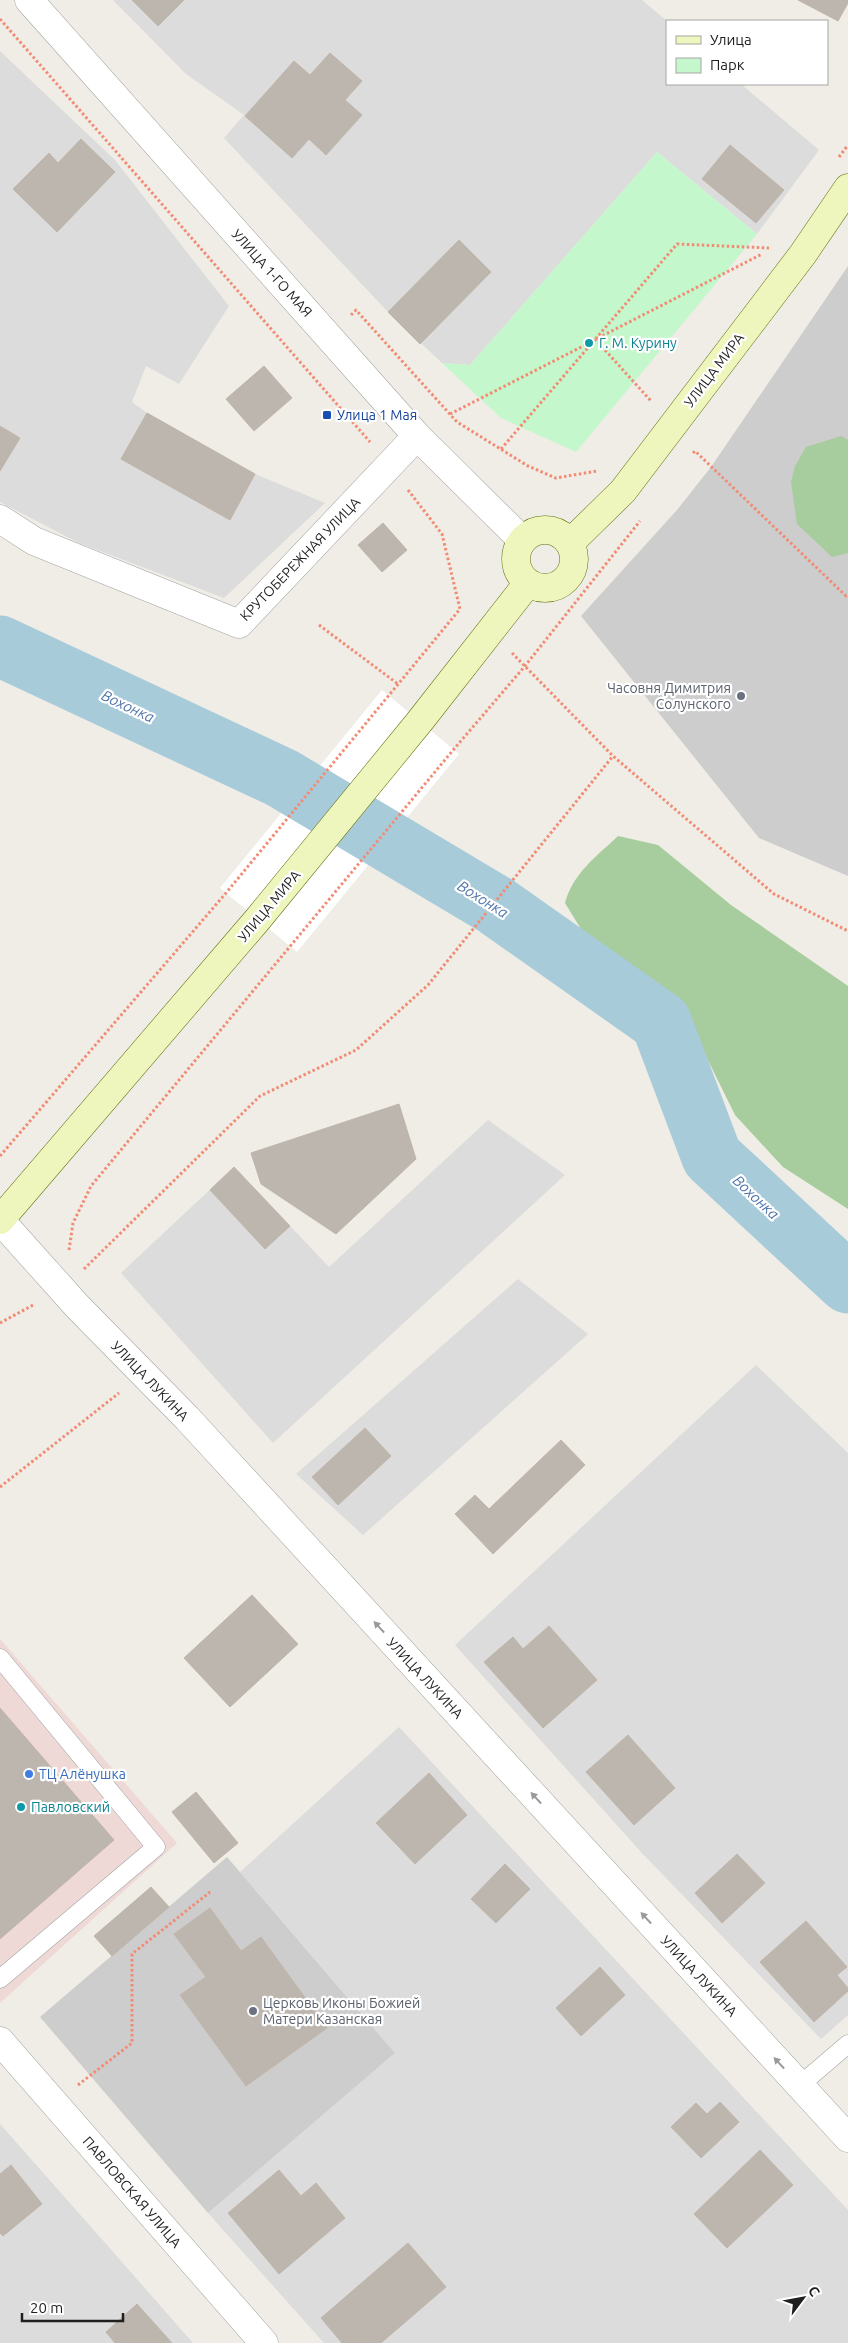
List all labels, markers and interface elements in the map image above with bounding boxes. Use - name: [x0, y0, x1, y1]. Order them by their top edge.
- legend: [666, 20, 828, 85]
- text: Улица: [710, 31, 752, 48]
- text: Парк: [710, 56, 745, 73]
- street label: УЛИЦА 1-ГО МАЯ: [228, 226, 316, 320]
- street label: УЛИЦА МИРА: [681, 330, 747, 410]
- place label: Г. М. Курину: [599, 335, 677, 351]
- marker: Г. М. Курину: [583, 337, 595, 349]
- place label: Улица 1 Мая: [337, 407, 417, 423]
- marker: Улица 1 Мая: [321, 409, 333, 421]
- street label: КРУТОБЕРЕЖНАЯ УЛИЦА: [237, 494, 363, 624]
- place label: Часовня Димитрия Солунского: [607, 680, 731, 712]
- water label: Вохонка: [99, 686, 157, 726]
- marker: Часовня Димитрия Солунского: [735, 690, 747, 702]
- street label: УЛИЦА МИРА: [234, 867, 304, 945]
- water label: Вохонка: [455, 877, 511, 921]
- water label: Вохонка: [730, 1172, 782, 1222]
- street label: УЛИЦА ЛУКИНА: [108, 1338, 192, 1424]
- one-way arrow: [373, 1620, 384, 1633]
- street label: УЛИЦА ЛУКИНА: [384, 1634, 466, 1722]
- place label: ТЦ Алёнушка: [39, 1766, 126, 1782]
- marker: ТЦ Алёнушка: [23, 1768, 35, 1780]
- one-way arrow: [530, 1792, 542, 1804]
- place label: Павловский: [31, 1799, 110, 1815]
- marker: Павловский: [15, 1801, 27, 1813]
- one-way arrow: [640, 1912, 652, 1924]
- street label: УЛИЦА ЛУКИНА: [658, 1932, 740, 2020]
- place label: Церковь Иконы Божией Матери Казанская: [263, 1995, 420, 2027]
- marker: Церковь Иконы Божией Матери Казанская: [247, 2005, 259, 2017]
- one-way arrow: [774, 2057, 785, 2070]
- street label: ПАВЛОВСКАЯ УЛИЦА: [79, 2133, 185, 2251]
- north arrow: [778, 2273, 828, 2323]
- text: С: [805, 2283, 823, 2299]
- scale bar: [22, 2290, 124, 2322]
- text: 20 m: [30, 2299, 63, 2316]

